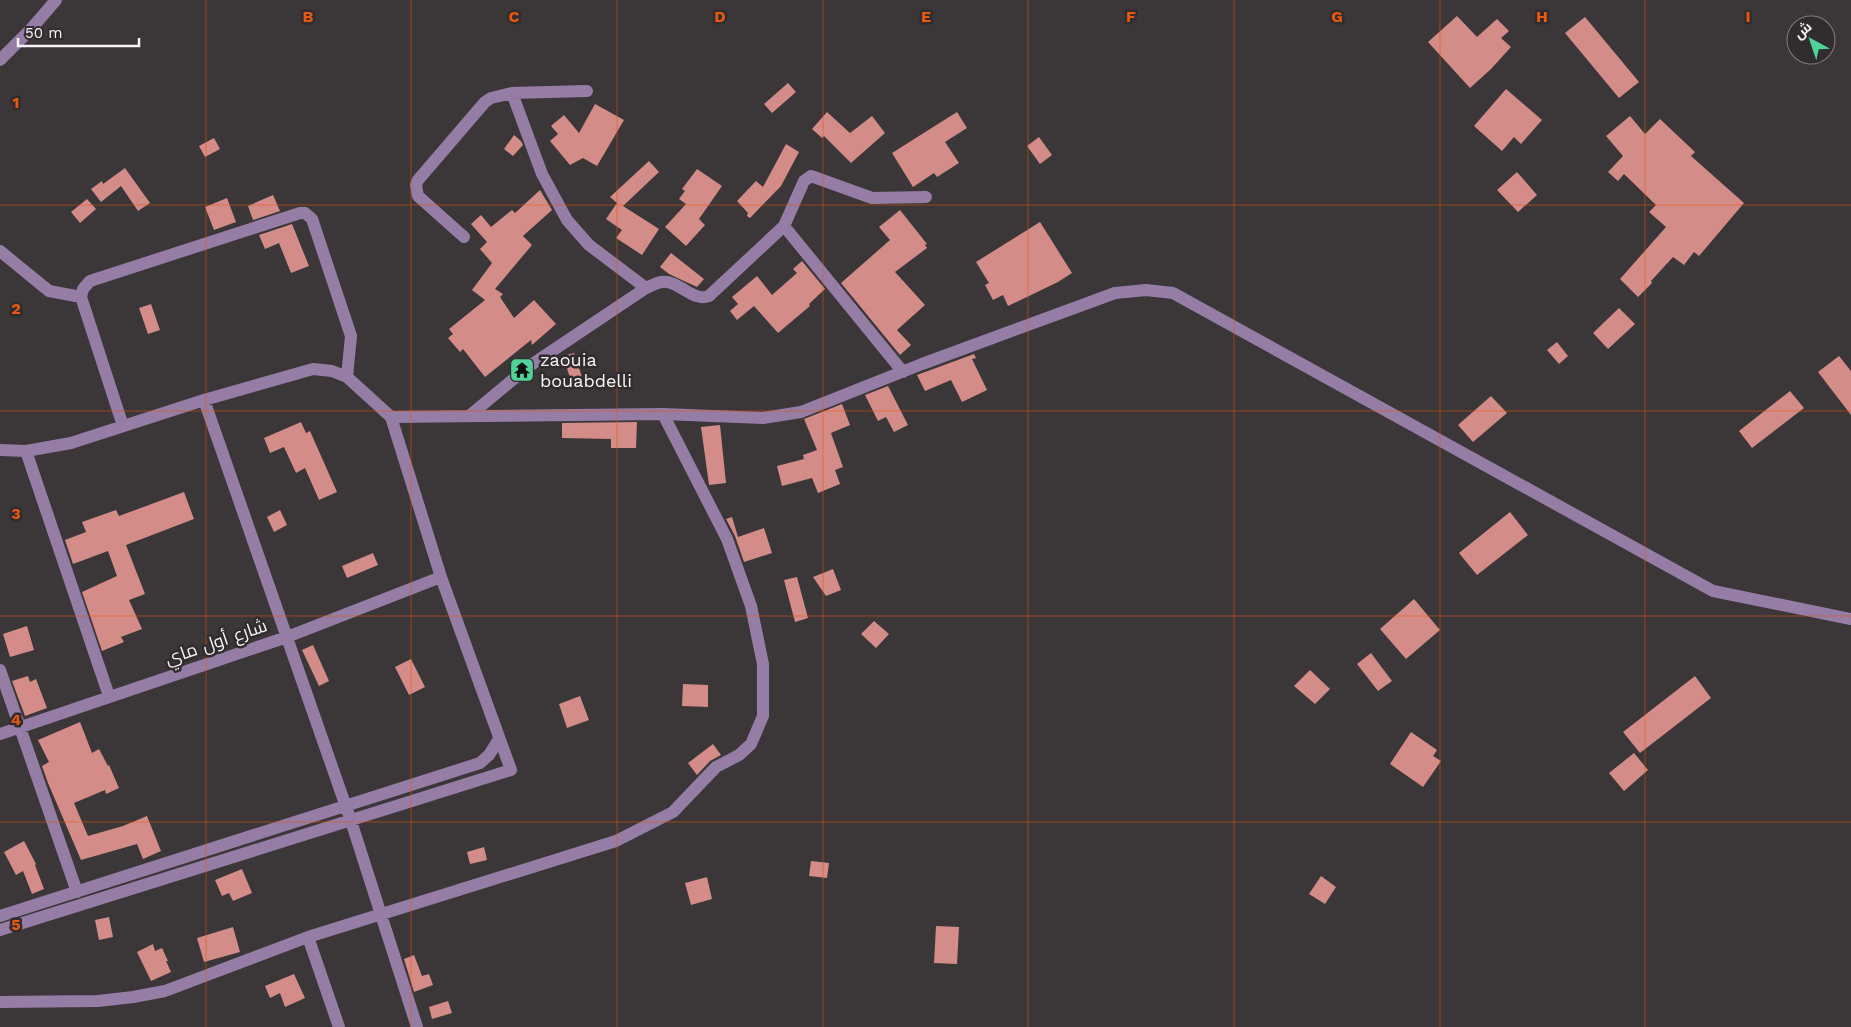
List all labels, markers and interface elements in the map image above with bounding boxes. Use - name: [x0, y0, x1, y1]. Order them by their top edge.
- text: B: [303, 7, 314, 26]
- text: C: [509, 7, 520, 26]
- text: D: [714, 7, 726, 26]
- text: E: [921, 7, 931, 26]
- text: F: [1126, 7, 1136, 26]
- text: G: [1331, 7, 1343, 26]
- text: H: [1536, 7, 1548, 26]
- text: I: [1745, 7, 1751, 26]
- scale bar: [18, 15, 139, 47]
- north arrow: [1786, 15, 1836, 65]
- text: ش: [1791, 18, 1815, 43]
- text: 50 m: [25, 24, 62, 42]
- text: 1: [13, 93, 19, 112]
- text: 2: [11, 299, 21, 318]
- place label: zaouia bouabdelli: [540, 349, 632, 391]
- temple icon: zaouia bouabdelli: [509, 357, 535, 383]
- text: 3: [11, 504, 21, 523]
- street label: شارع أول ماي: [162, 614, 271, 673]
- text: 4: [11, 710, 21, 729]
- text: 5: [11, 915, 21, 934]

